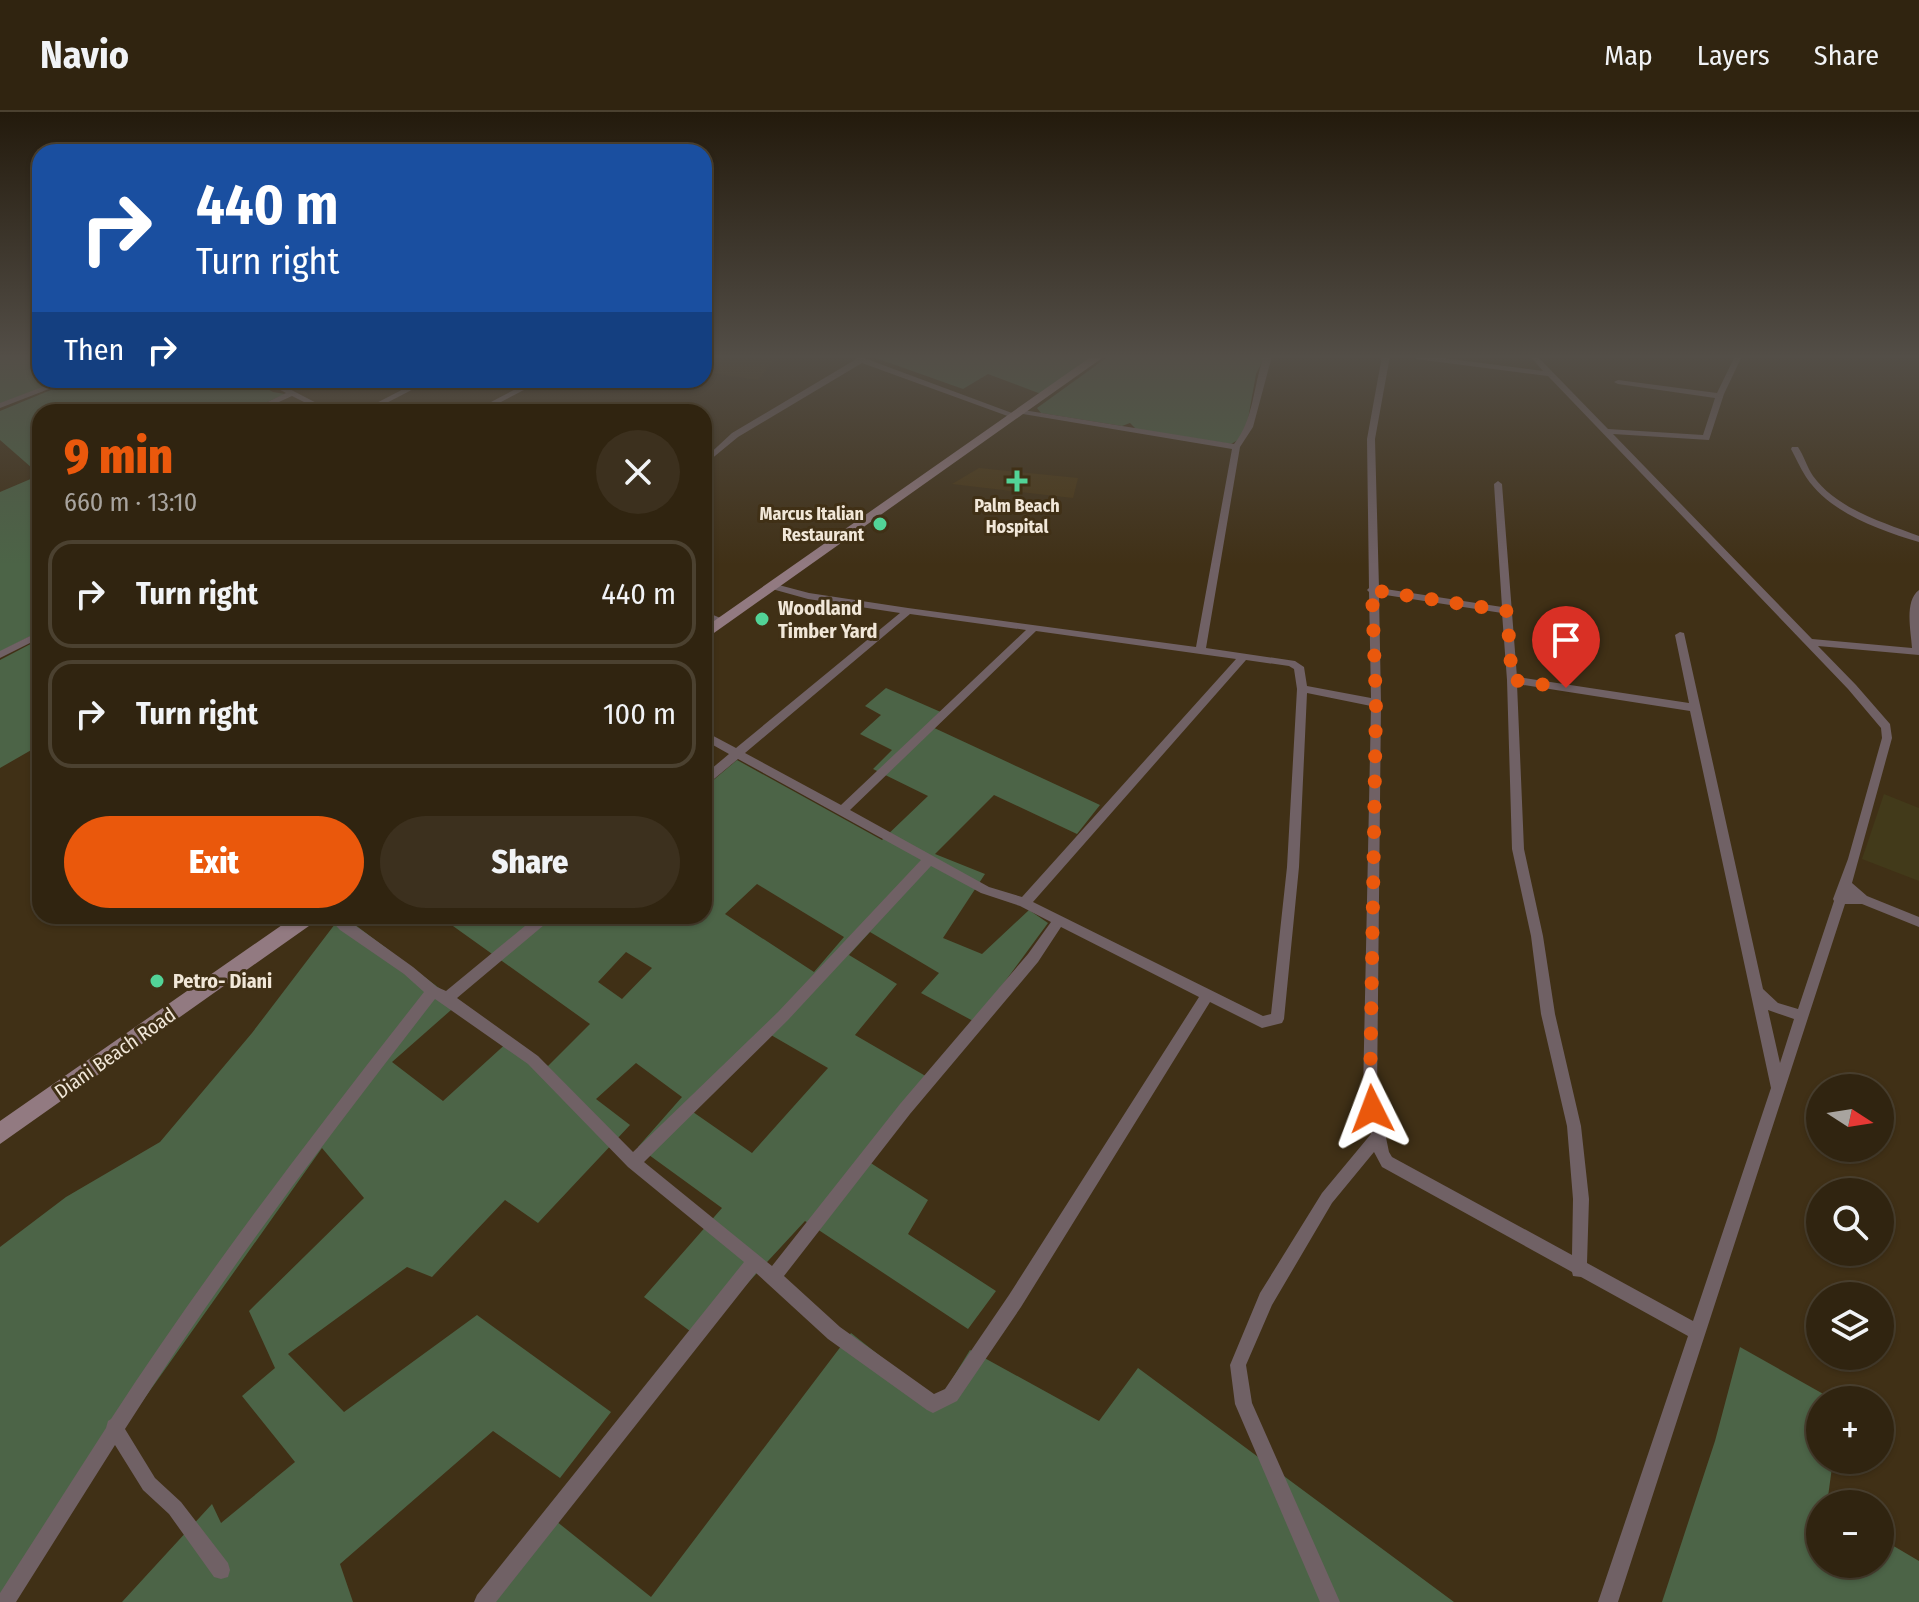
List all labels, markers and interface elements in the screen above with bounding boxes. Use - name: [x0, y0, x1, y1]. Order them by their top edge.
- text: Navio: [40, 32, 129, 78]
- text: Map: [1604, 39, 1653, 72]
- text: Layers: [1697, 39, 1770, 72]
- text: Share: [1814, 39, 1879, 72]
- text: 440 m: [196, 172, 339, 239]
- icon: right: [64, 176, 168, 280]
- text: Turn right: [196, 240, 339, 284]
- icon: right: [140, 328, 184, 372]
- text: Then: [64, 332, 124, 368]
- text: 9 min: [64, 428, 173, 486]
- button: close: [596, 430, 680, 514]
- marker: Palm Beach Hospital: [1006, 470, 1028, 492]
- text: 660 m · 13:10: [64, 487, 197, 518]
- place label: Palm Beach Hospital: [974, 495, 1060, 538]
- place label: Marcus Italian Restaurant: [760, 503, 865, 546]
- marker: Marcus Italian Restaurant: [871, 515, 889, 533]
- icon: right: [68, 572, 112, 616]
- text: Turn right: [136, 576, 258, 612]
- text: 440 m: [601, 576, 676, 612]
- place label: Woodland Timber Yard: [778, 596, 877, 643]
- pin: [1532, 606, 1600, 688]
- marker: Woodland Timber Yard: [753, 610, 771, 628]
- icon: arrive: [1544, 618, 1588, 662]
- icon: right: [68, 692, 112, 736]
- text: Turn right: [136, 696, 258, 732]
- text: 100 m: [603, 696, 676, 732]
- button: Exit: [64, 816, 364, 908]
- button: Share: [380, 816, 680, 908]
- place label: Petro- Diani: [173, 969, 272, 993]
- marker: Petro- Diani: [148, 972, 166, 990]
- street label: Diani Beach Road: [50, 1002, 180, 1104]
- position arrow: [1330, 1067, 1414, 1151]
- north arrow: [1806, 1074, 1894, 1162]
- map controls: [1806, 1074, 1894, 1578]
- button: search: [1806, 1178, 1894, 1266]
- button: layers: [1806, 1282, 1894, 1370]
- button: +: [1806, 1386, 1894, 1474]
- button: −: [1806, 1490, 1894, 1578]

